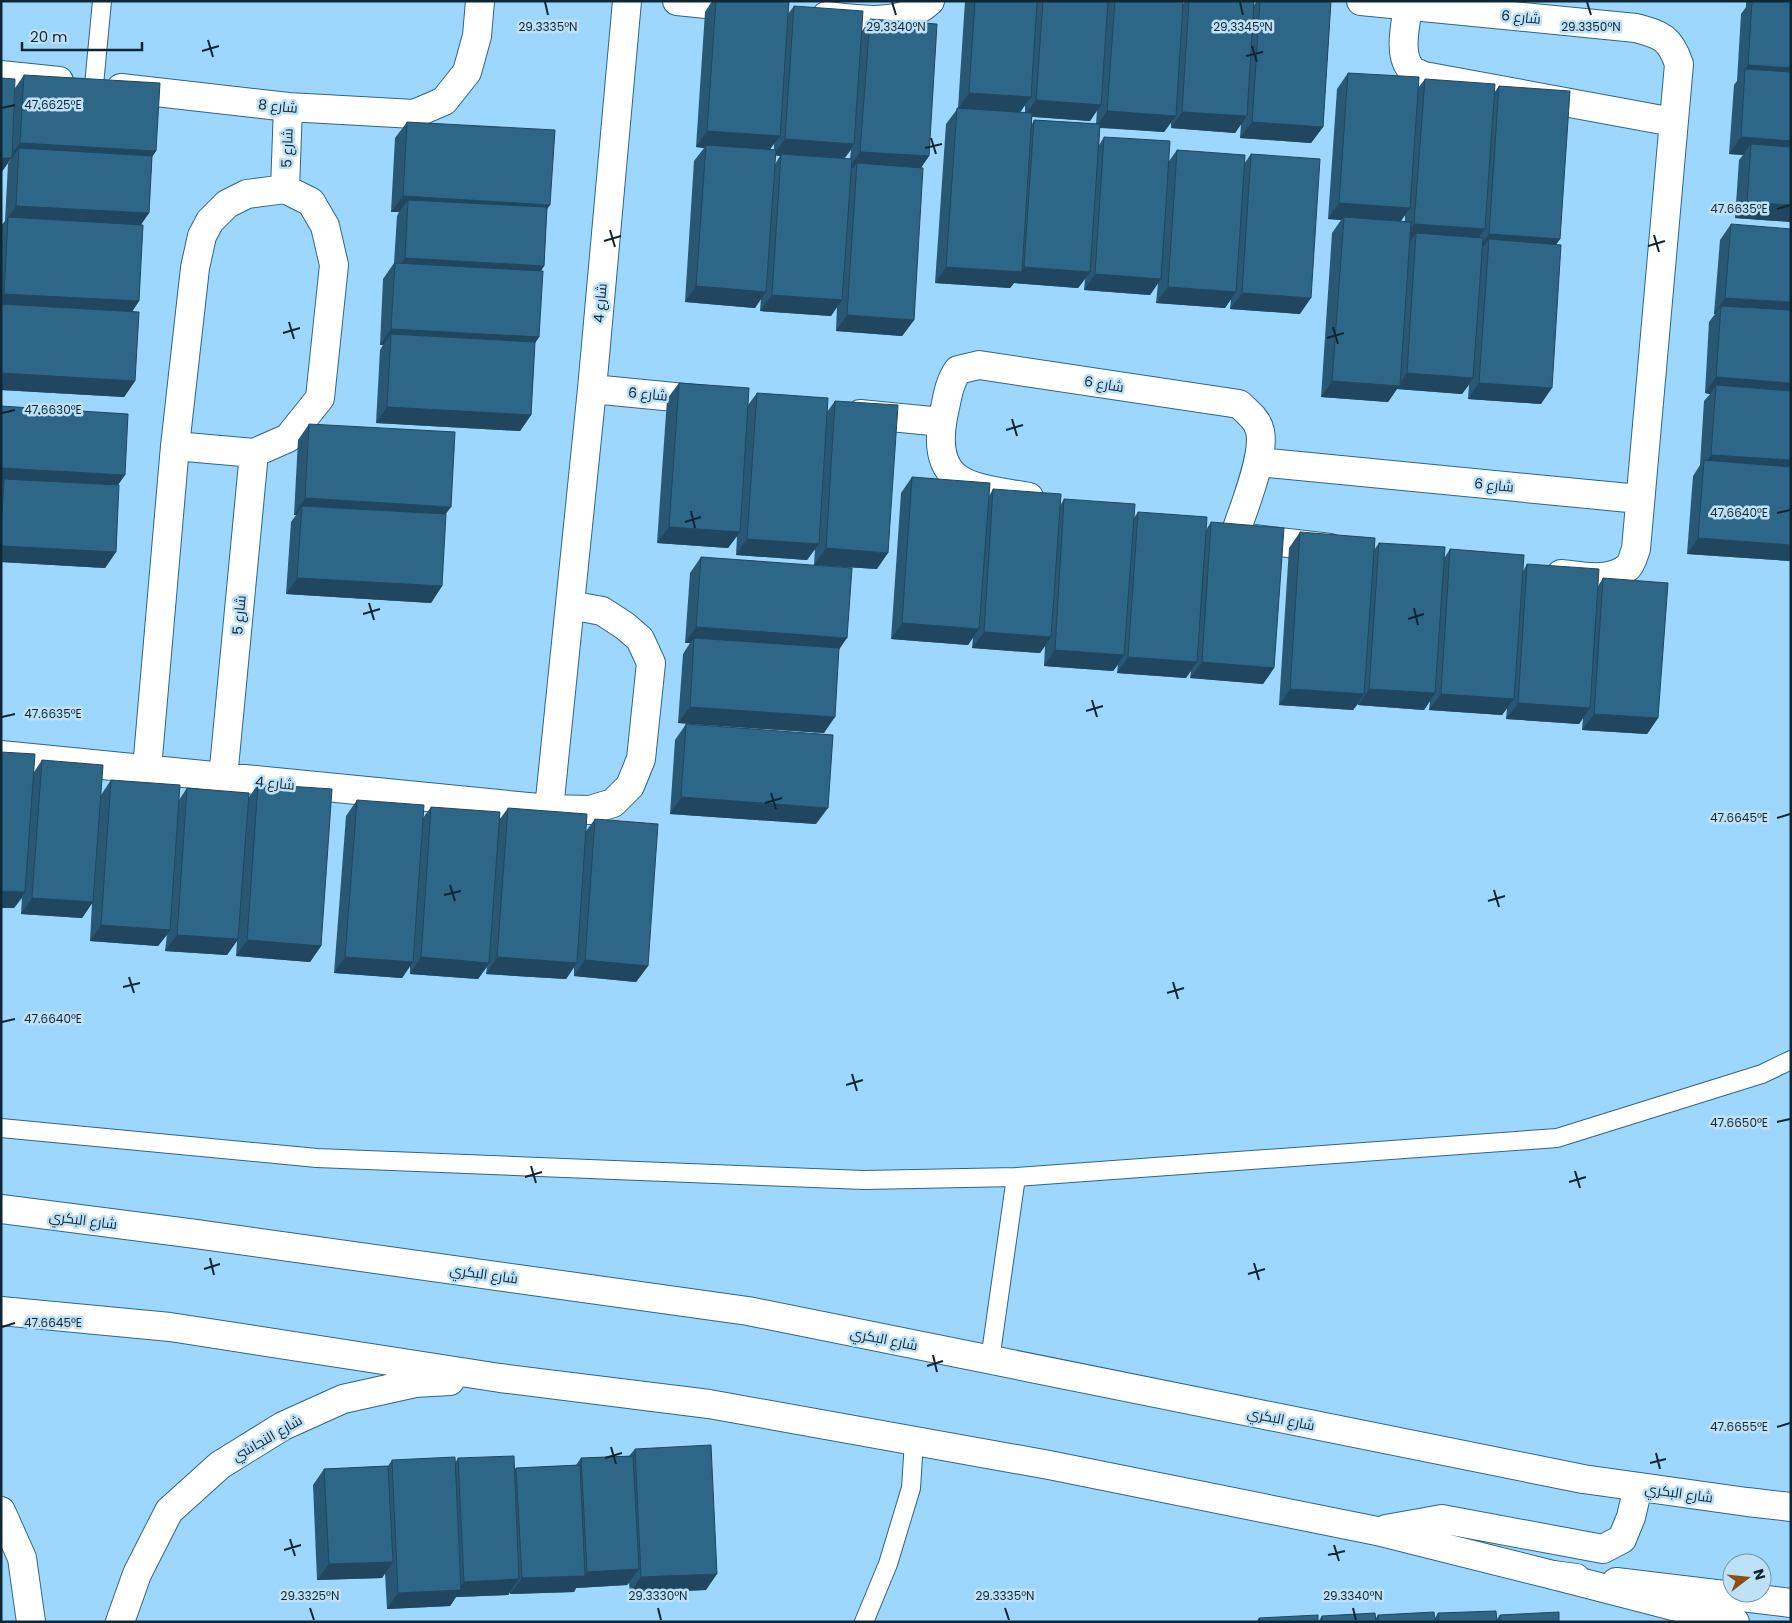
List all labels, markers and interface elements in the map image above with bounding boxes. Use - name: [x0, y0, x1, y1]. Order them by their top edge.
- street label: شارع 6: [1500, 5, 1542, 29]
- text: 29.3335°N: [518, 18, 578, 35]
- text: 29.3340°N: [866, 18, 926, 35]
- text: 29.3345°N: [1213, 18, 1273, 35]
- text: 29.3350°N: [1561, 18, 1621, 35]
- scale bar: [22, 20, 142, 52]
- text: 20 m: [30, 26, 68, 47]
- street label: شارع 8: [257, 94, 299, 118]
- text: 47.6625°E: [24, 96, 82, 113]
- street label: شارع 5: [276, 128, 298, 168]
- text: 47.6635°E: [1710, 200, 1768, 217]
- street label: شارع 4: [588, 282, 612, 324]
- street label: شارع 6: [1083, 371, 1125, 397]
- street label: شارع 6: [627, 382, 669, 406]
- text: 47.6630°E: [24, 401, 82, 418]
- street label: شارع 6: [1473, 473, 1515, 497]
- text: 47.6640°E: [1710, 504, 1768, 521]
- street label: شارع 5: [227, 594, 251, 636]
- text: 47.6635°E: [24, 705, 82, 722]
- street label: شارع 4: [254, 771, 296, 795]
- text: 47.6645°E: [1710, 809, 1768, 826]
- text: 47.6640°E: [24, 1010, 82, 1027]
- text: 47.6650°E: [1710, 1114, 1768, 1131]
- street label: شارع البكري: [48, 1206, 118, 1236]
- street label: شارع البكري: [448, 1259, 519, 1291]
- text: 47.6645°E: [24, 1314, 82, 1331]
- street label: شارع البكري: [848, 1323, 920, 1357]
- street label: شارع البكري: [1245, 1403, 1317, 1437]
- street label: شارع النجاشي: [228, 1410, 306, 1467]
- text: 47.6655°E: [1710, 1418, 1768, 1435]
- street label: شارع البكري: [1643, 1478, 1714, 1510]
- north arrow: [1722, 1553, 1772, 1603]
- text: N: [1748, 1567, 1771, 1582]
- text: 29.3325°N: [281, 1587, 339, 1604]
- text: 29.3330°N: [628, 1587, 688, 1604]
- text: 29.3335°N: [975, 1587, 1035, 1604]
- text: 29.3340°N: [1323, 1587, 1383, 1604]

